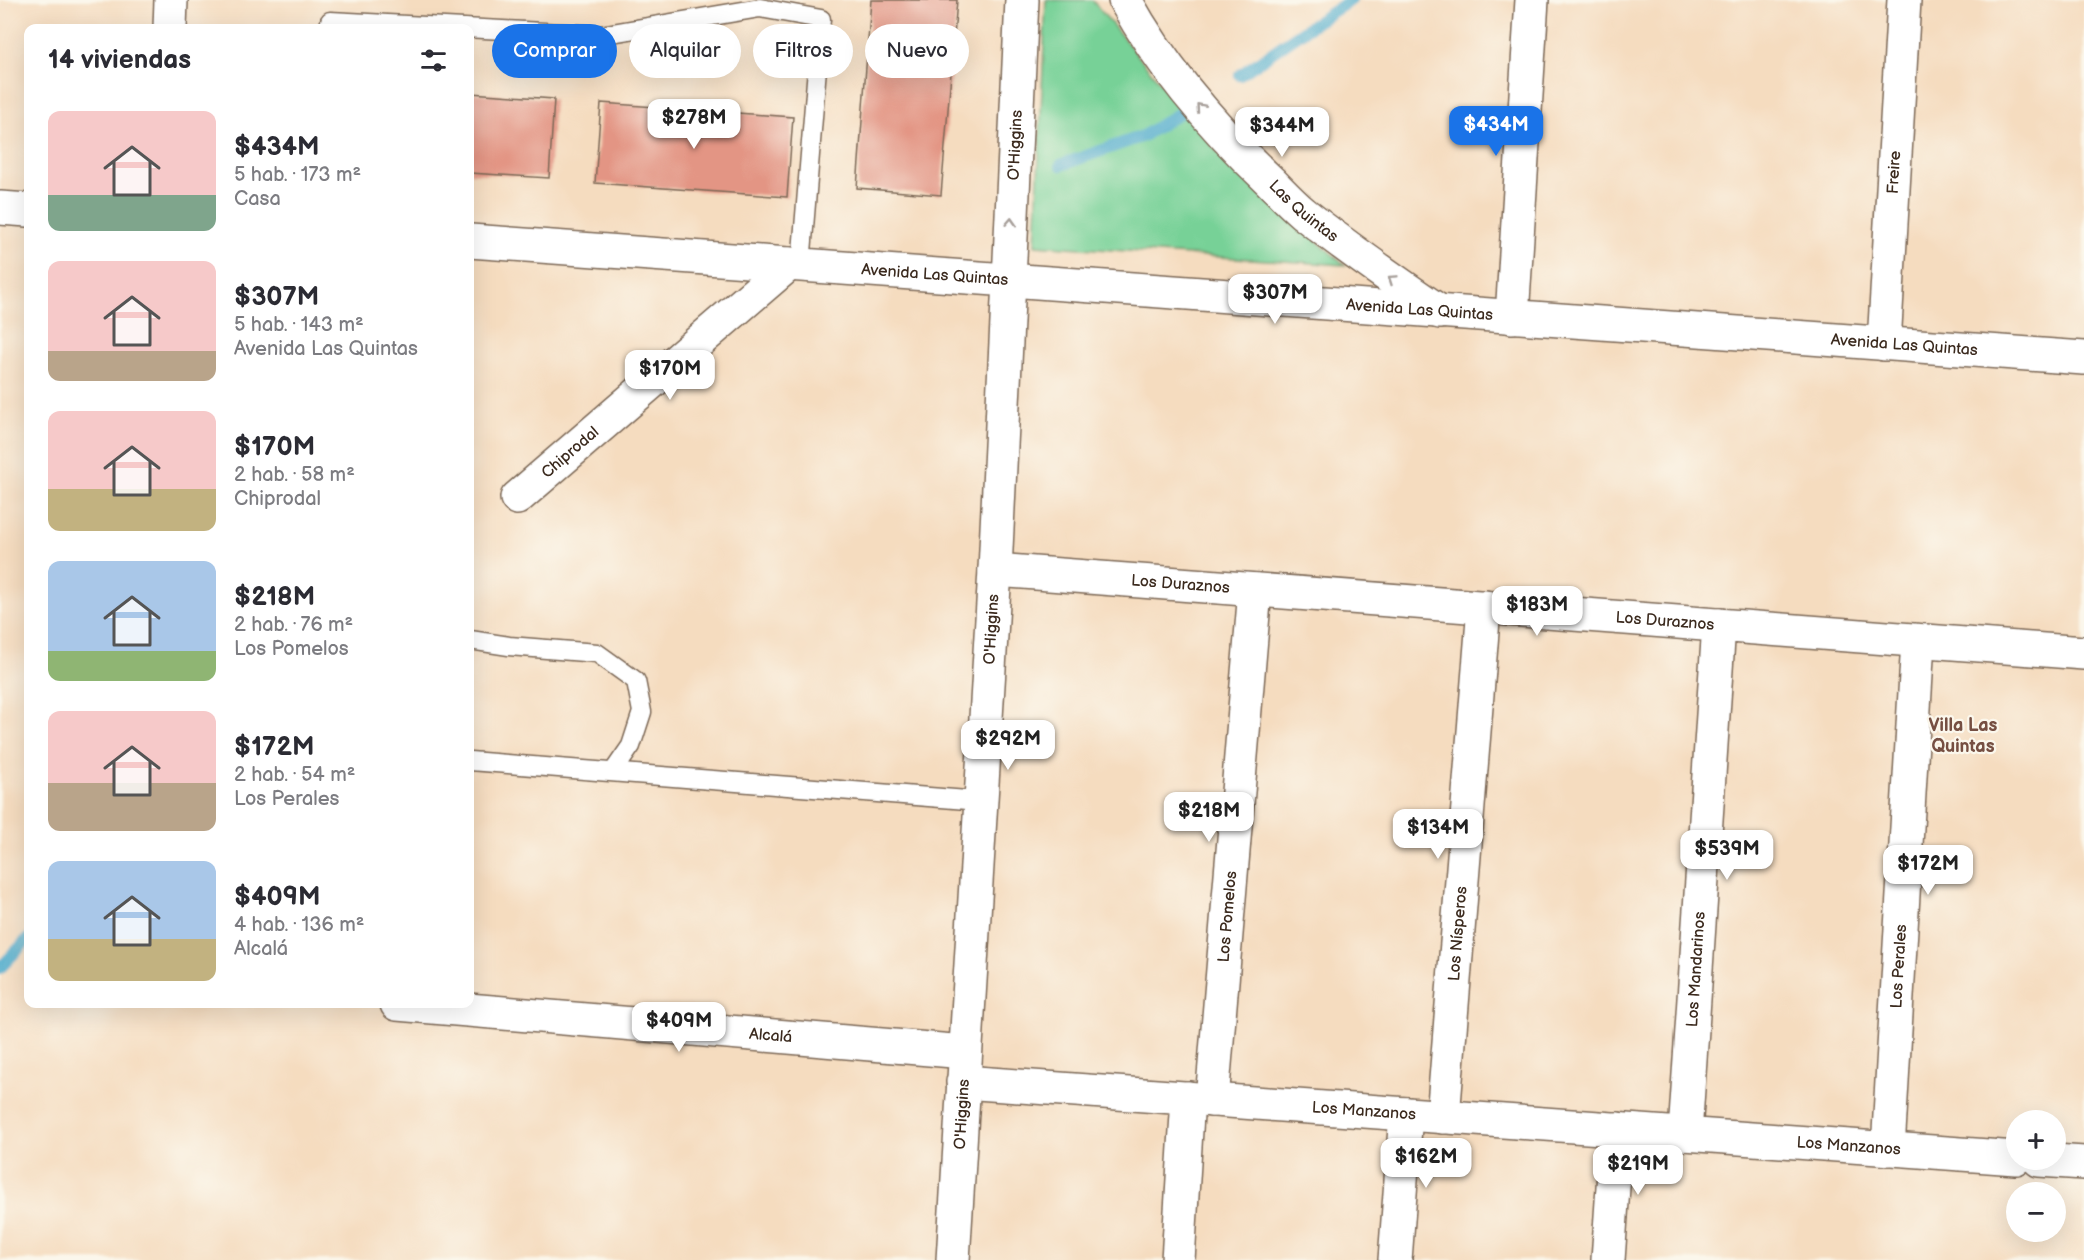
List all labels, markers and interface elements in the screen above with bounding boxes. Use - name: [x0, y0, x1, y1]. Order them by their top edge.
- chip: Comprar: [492, 24, 617, 78]
- chip: Alquilar: [629, 24, 741, 78]
- chip: Filtros: [753, 24, 853, 78]
- chip: Nuevo: [865, 24, 969, 78]
- icon: filters: [417, 44, 450, 77]
- text: 14 viviendas: [48, 45, 191, 76]
- pin: $278M: [652, 99, 736, 150]
- one-way arrow: [1196, 103, 1207, 114]
- text: $278M: [662, 106, 726, 130]
- pin: $434M: [1454, 106, 1538, 157]
- pin: $344M: [1240, 107, 1324, 158]
- street label: O'Higgins: [1004, 109, 1026, 181]
- text: $434M: [1463, 113, 1529, 137]
- text: $344M: [1249, 114, 1315, 138]
- text: $434M: [234, 132, 319, 163]
- icon: home: [96, 135, 168, 207]
- street label: Freire: [1883, 150, 1905, 194]
- text: 5 hab. · 173 m²: [234, 163, 361, 187]
- street label: Las Quintas: [1265, 176, 1342, 246]
- text: Casa: [234, 187, 281, 211]
- one-way arrow: [1005, 217, 1018, 226]
- street label: Avenida Las Quintas: [861, 260, 1009, 290]
- pin: $307M: [1233, 274, 1317, 325]
- one-way arrow: [1387, 275, 1398, 286]
- text: $307M: [1242, 281, 1308, 305]
- text: $307M: [234, 282, 319, 313]
- icon: home: [96, 285, 168, 357]
- street label: Avenida Las Quintas: [1345, 295, 1494, 325]
- text: 5 hab. · 143 m²: [234, 313, 364, 337]
- street label: Avenida Las Quintas: [1830, 330, 1978, 360]
- text: Avenida Las Quintas: [234, 337, 418, 361]
- pin: $170M: [628, 350, 712, 401]
- text: $170M: [639, 357, 701, 381]
- street label: Chiprodal: [537, 422, 603, 482]
- text: $170M: [234, 432, 315, 463]
- icon: home: [96, 435, 168, 507]
- text: 2 hab. · 58 m²: [234, 463, 355, 487]
- text: Chiprodal: [234, 487, 321, 511]
- street label: Los Duraznos: [1130, 571, 1231, 597]
- text: $218M: [234, 582, 315, 613]
- icon: home: [96, 585, 168, 657]
- pin: $183M: [1495, 586, 1579, 637]
- street label: O'Higgins: [980, 593, 1003, 665]
- text: $183M: [1506, 593, 1568, 617]
- street label: Los Duraznos: [1615, 608, 1715, 634]
- text: 2 hab. · 76 m²: [234, 613, 353, 637]
- text: Los Pomelos: [234, 637, 349, 661]
- district label: Villa Las Quintas: [1929, 715, 1998, 757]
- pin: $292M: [966, 720, 1050, 771]
- text: $292M: [975, 727, 1041, 751]
- text: $172M: [234, 732, 314, 763]
- icon: home: [96, 735, 168, 807]
- text: 2 hab. · 54 m²: [234, 763, 355, 787]
- text: Los Perales: [234, 787, 339, 811]
- pin: $218M: [1167, 792, 1251, 843]
- text: $218M: [1178, 799, 1240, 823]
- pin: $134M: [1396, 809, 1480, 860]
- text: $134M: [1407, 816, 1469, 840]
- pin: $539M: [1685, 830, 1769, 881]
- text: $539M: [1694, 837, 1760, 861]
- pin: $172M: [1886, 845, 1970, 896]
- text: $172M: [1897, 852, 1959, 876]
- street label: Los Pomelos: [1214, 870, 1241, 963]
- text: $409M: [234, 882, 320, 913]
- icon: home: [96, 885, 168, 957]
- street label: Los Nísperos: [1444, 885, 1471, 982]
- street label: Los Mandarinos: [1683, 911, 1709, 1028]
- text: 4 hab. · 136 m²: [234, 913, 364, 937]
- street label: Los Perales: [1887, 924, 1911, 1009]
- text: Alcalá: [234, 937, 288, 961]
- pin: $409M: [637, 1002, 721, 1053]
- text: $409M: [646, 1009, 712, 1033]
- street label: Alcalá: [748, 1024, 793, 1047]
- street label: O'Higgins: [950, 1078, 973, 1150]
- street label: Los Manzanos: [1311, 1098, 1417, 1124]
- map controls: [2006, 1110, 2066, 1242]
- button: +: [2006, 1110, 2066, 1170]
- street label: Los Manzanos: [1796, 1133, 1902, 1159]
- pin: $162M: [1384, 1138, 1468, 1189]
- text: $162M: [1395, 1145, 1457, 1169]
- pin: $219M: [1596, 1145, 1680, 1196]
- text: $219M: [1607, 1152, 1669, 1176]
- button: −: [2006, 1182, 2066, 1242]

